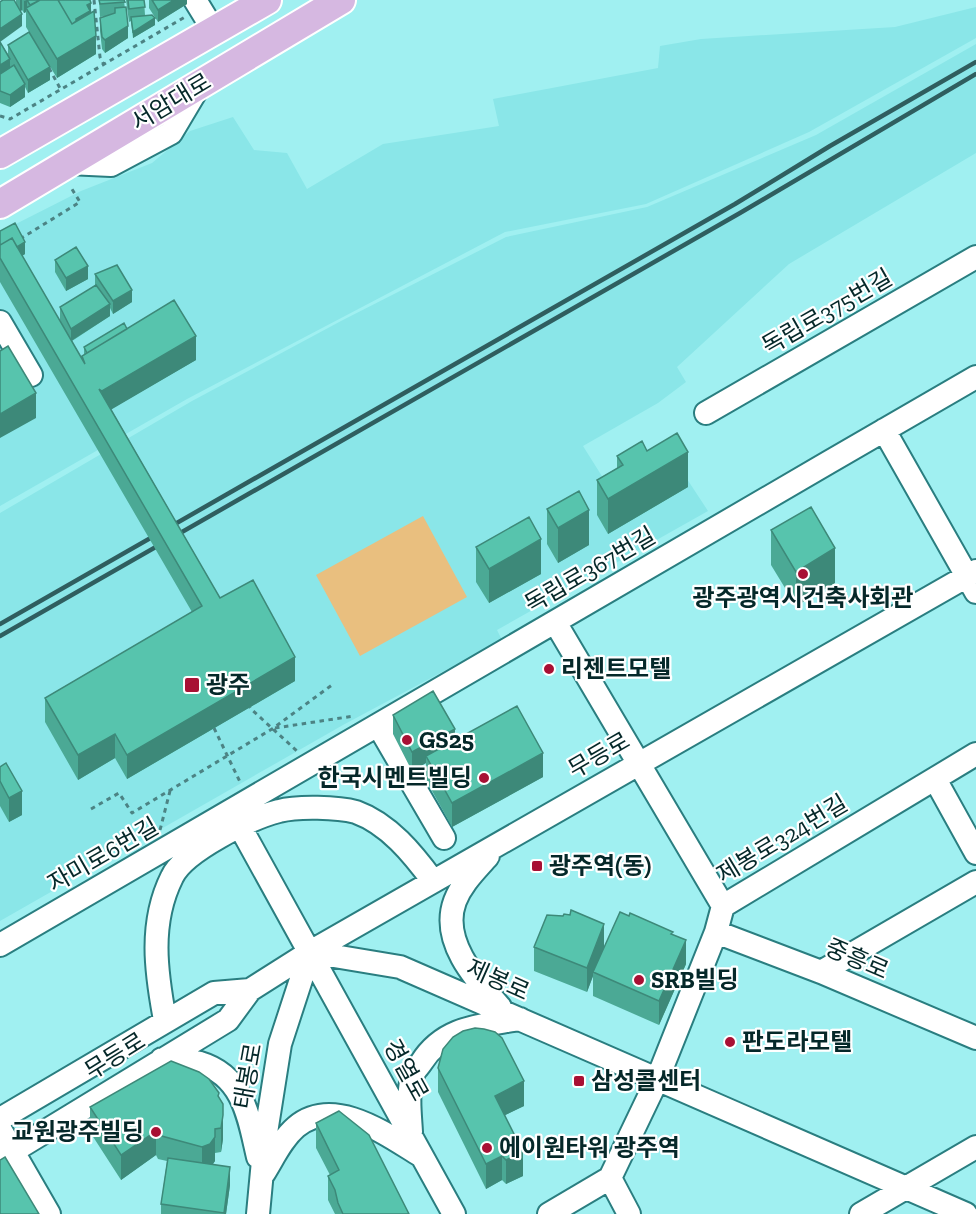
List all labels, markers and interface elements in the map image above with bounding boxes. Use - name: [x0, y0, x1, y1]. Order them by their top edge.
- street label: 서암대로: [125, 66, 216, 137]
- street label: 독립로375번길: [756, 263, 897, 361]
- street label: 독립로367번길: [519, 520, 660, 619]
- marker: 광주광역시건축사회관: [796, 567, 810, 581]
- place label: 광주광역시건축사회관: [693, 583, 913, 612]
- place label: 리젠트모텔: [561, 654, 671, 683]
- marker: 리젠트모텔: [542, 662, 556, 676]
- place label: 광주: [206, 670, 250, 699]
- marker: 광주: [183, 676, 201, 694]
- place label: GS25: [419, 725, 474, 754]
- street label: 무등로: [563, 725, 635, 784]
- marker: GS25: [400, 733, 414, 747]
- place label: 한국시멘트빌딩: [317, 763, 472, 792]
- marker: 한국시멘트빌딩: [477, 771, 491, 785]
- street label: 제봉로324번길: [711, 788, 852, 889]
- street label: 자미로6번길: [42, 811, 163, 898]
- place label: 광주역(동): [549, 851, 651, 880]
- marker: 광주역(동): [530, 859, 544, 873]
- street label: 중흥로: [821, 932, 893, 985]
- street label: 제봉로: [462, 953, 534, 1006]
- place label: SRB빌딩: [651, 965, 739, 994]
- marker: SRB빌딩: [632, 973, 646, 987]
- street label: 무등로: [79, 1026, 151, 1085]
- place label: 판도라모텔: [742, 1027, 852, 1056]
- street label: 경열로: [378, 1034, 435, 1106]
- marker: 판도라모텔: [723, 1035, 737, 1049]
- street label: 태봉로: [227, 1041, 268, 1111]
- place label: 삼성콜센터: [591, 1066, 701, 1095]
- marker: 삼성콜센터: [572, 1074, 586, 1088]
- place label: 교원광주빌딩: [12, 1117, 144, 1146]
- marker: 교원광주빌딩: [149, 1125, 163, 1139]
- place label: 에이원타워 광주역: [499, 1133, 680, 1162]
- marker: 에이원타워 광주역: [480, 1141, 494, 1155]

